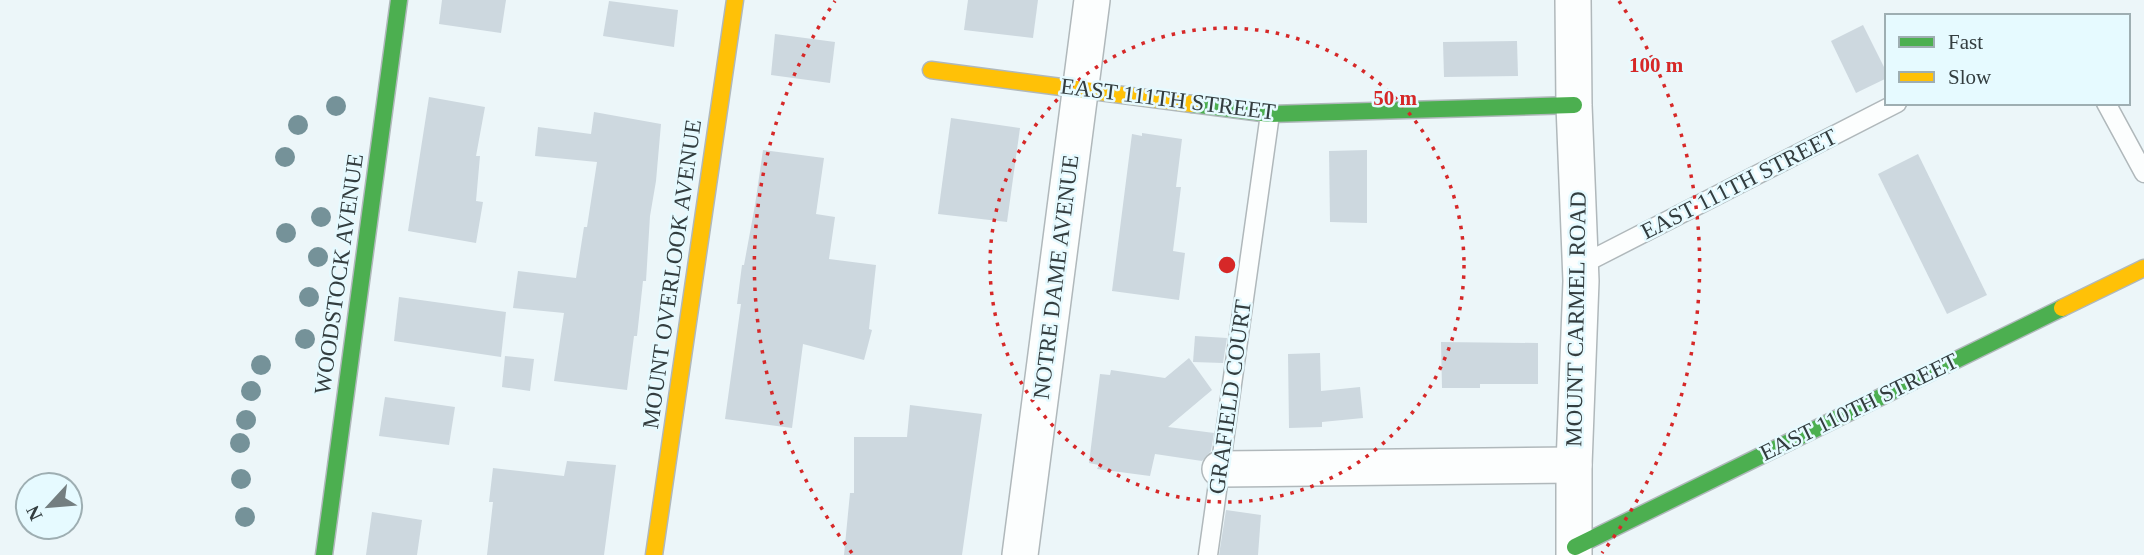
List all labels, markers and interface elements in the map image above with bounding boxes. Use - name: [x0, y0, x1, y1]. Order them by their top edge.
- legend: [1885, 14, 2130, 105]
- text: Fast: [1948, 30, 1983, 54]
- text: 100 m: [1629, 53, 1684, 77]
- text: Slow: [1948, 65, 1992, 89]
- street label: EAST 111TH STREET: [1059, 73, 1277, 125]
- text: 50 m: [1373, 86, 1417, 110]
- street label: MOUNT OVERLOOK AVENUE: [638, 118, 706, 430]
- street label: EAST 111TH STREET: [1637, 124, 1841, 244]
- street label: WOODSTOCK AVENUE: [310, 152, 368, 396]
- street label: NOTRE DAME AVENUE: [1029, 153, 1083, 401]
- street label: MOUNT CARMEL ROAD: [1561, 191, 1591, 447]
- centre of rings: [1215, 253, 1239, 277]
- street label: GRAFIELD COURT: [1204, 298, 1256, 496]
- street label: EAST 110TH STREET: [1756, 348, 1962, 466]
- north arrow: [14, 471, 84, 541]
- text: N: [22, 502, 47, 524]

